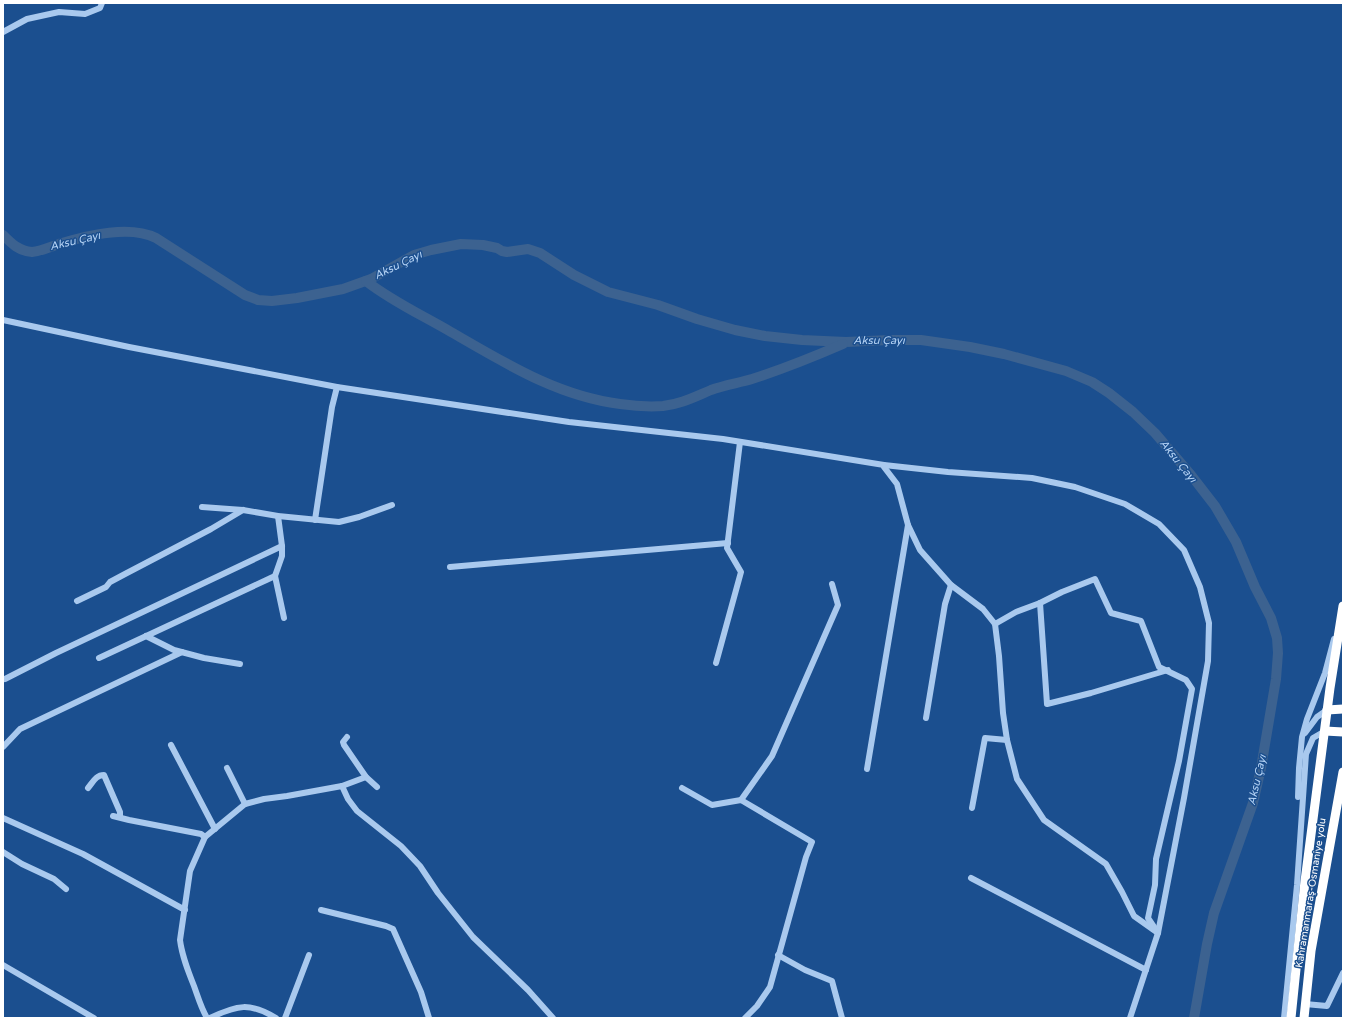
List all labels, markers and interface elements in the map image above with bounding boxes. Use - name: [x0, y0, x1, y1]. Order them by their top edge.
- water label: Aksu Çayı: [49, 229, 103, 253]
- water label: Aksu Çayı: [372, 247, 425, 282]
- water label: Aksu Çayı: [853, 334, 906, 347]
- water label: Aksu Çayı: [1157, 437, 1200, 486]
- water label: Aksu Çayı: [1245, 752, 1269, 806]
- street label: Kahramanmaraş-Osmaniye yolu: [1293, 817, 1329, 969]

